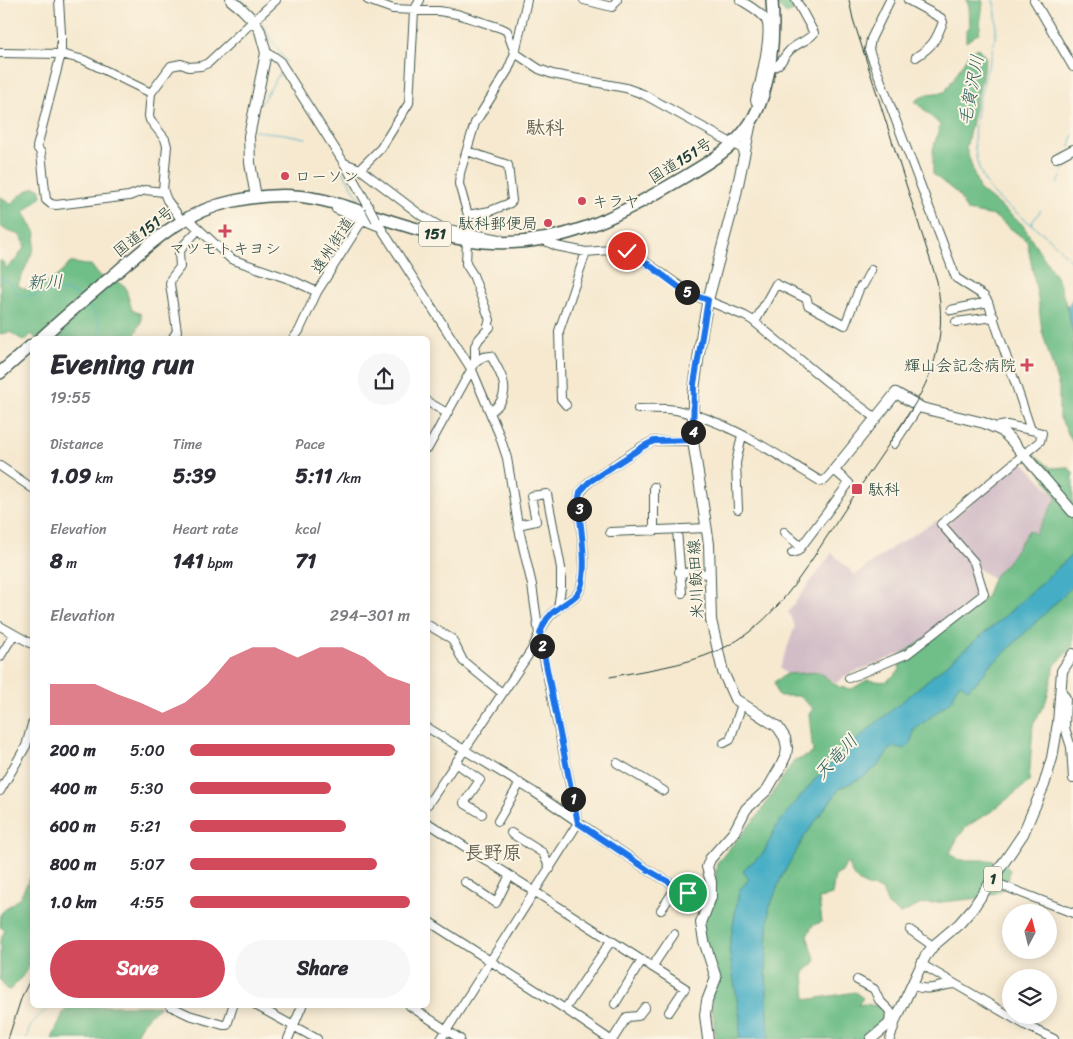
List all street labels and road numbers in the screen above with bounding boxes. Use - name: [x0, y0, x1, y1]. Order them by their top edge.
- street label: 国道151号: [642, 129, 718, 192]
- street label: 国道151号: [106, 198, 180, 265]
- street label: 遠州街道: [303, 211, 362, 280]
- road number: 151: [419, 222, 451, 246]
- street label: 米川飯田線: [679, 538, 712, 620]
- road number: 1: [984, 866, 1002, 892]

